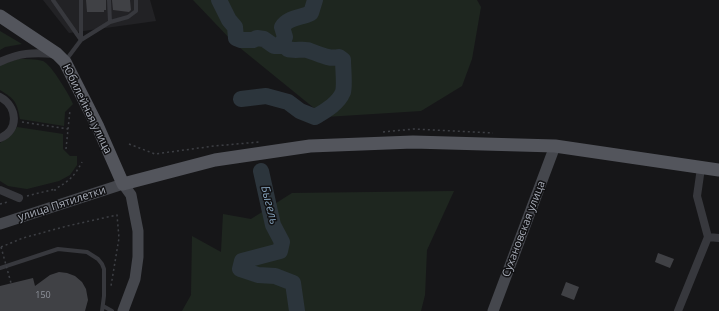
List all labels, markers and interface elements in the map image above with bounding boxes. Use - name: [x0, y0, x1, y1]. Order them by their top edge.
- street label: Юбилейная улица: [60, 62, 114, 156]
- street label: Сухановская улица: [500, 179, 548, 279]
- street label: улица Пятилетки: [17, 184, 107, 224]
- water label: Быгель: [257, 184, 281, 226]
- house number: 150: [35, 290, 51, 300]

